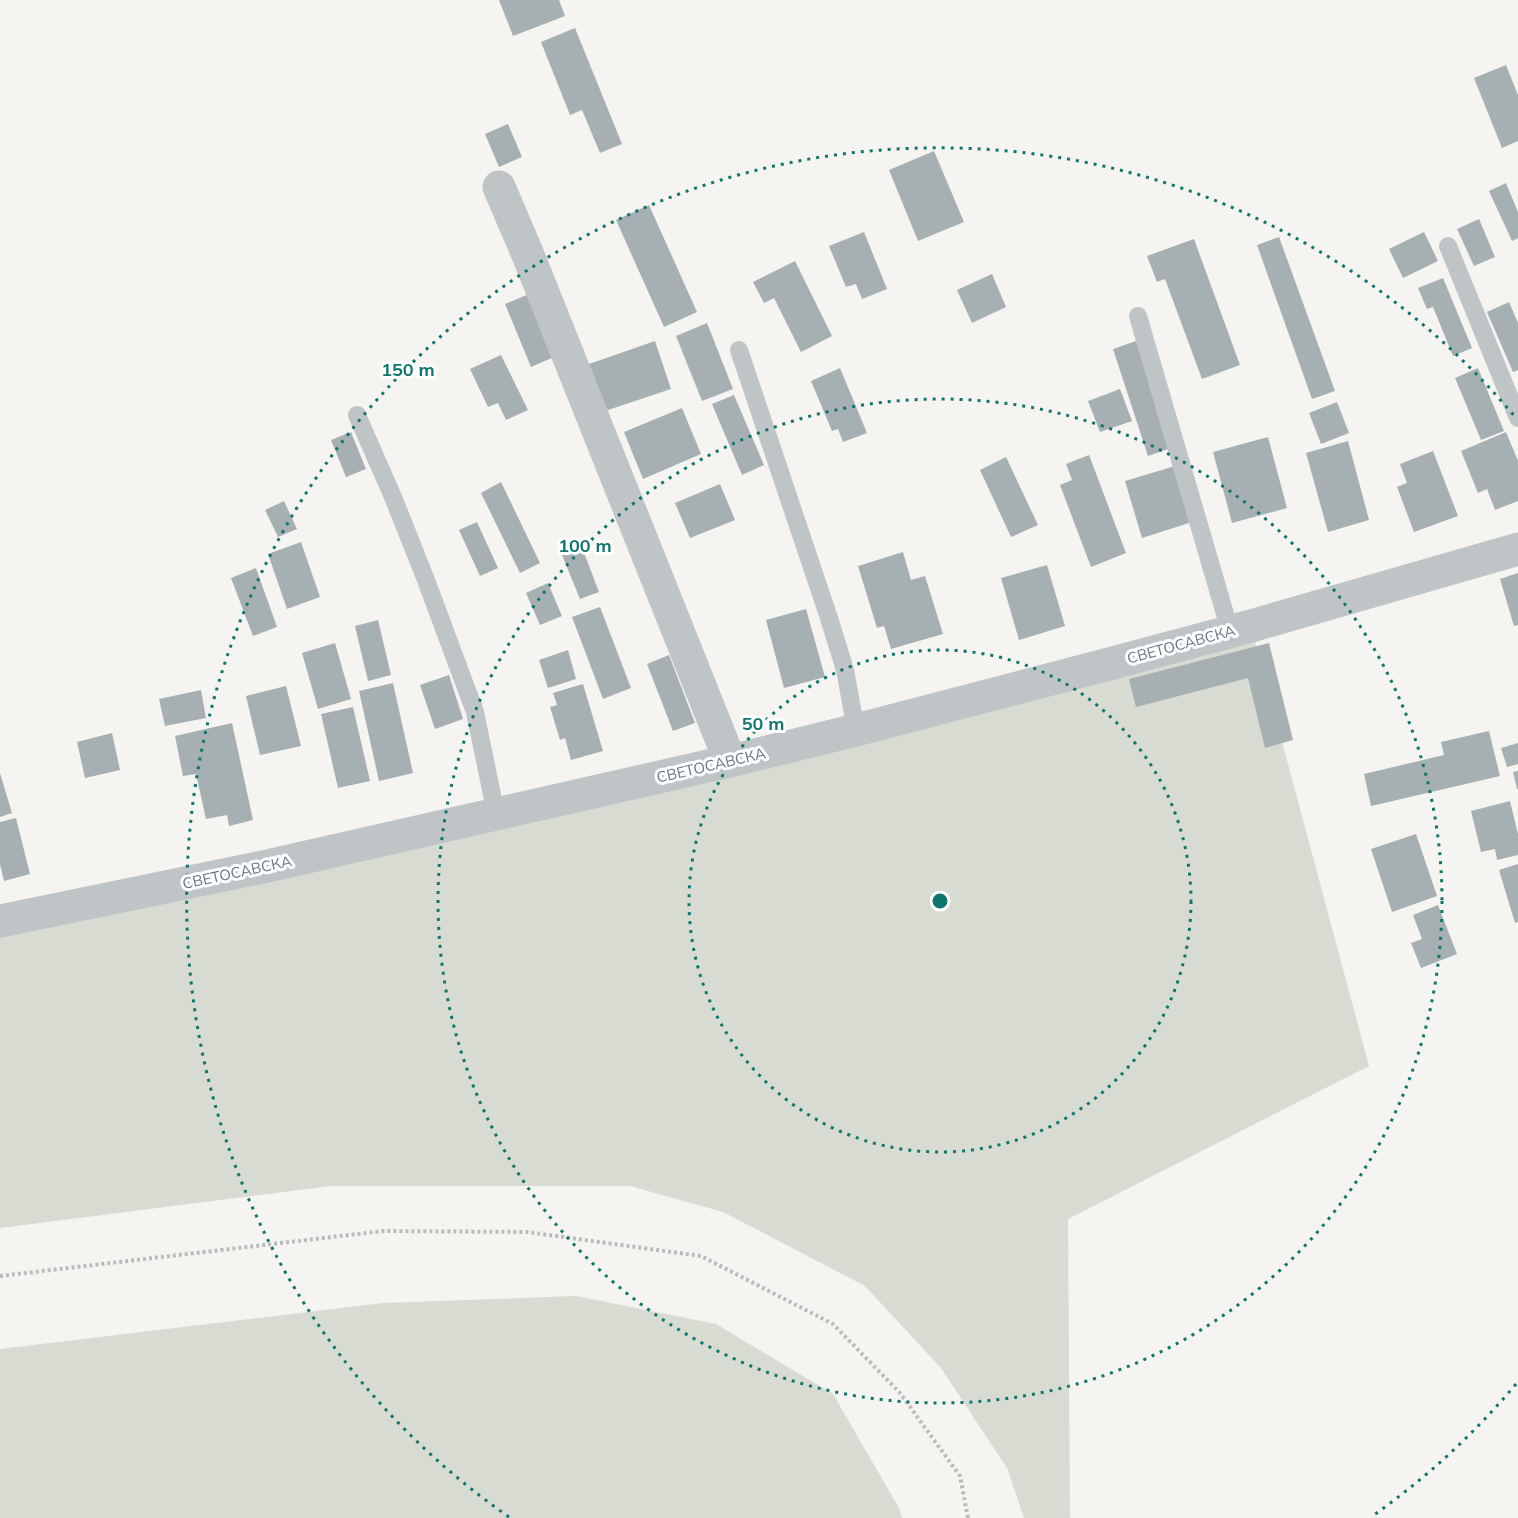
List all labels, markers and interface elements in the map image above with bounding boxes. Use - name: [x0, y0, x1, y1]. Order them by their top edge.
- text: 150 m: [381, 358, 435, 381]
- text: 100 m: [558, 534, 612, 557]
- street label: СВЕТОСАВСКА: [1125, 620, 1237, 668]
- text: 50 m: [742, 712, 784, 735]
- street label: СВЕТОСАВСКА: [655, 743, 767, 787]
- street label: СВЕТОСАВСКА: [181, 851, 293, 893]
- centre of rings: [930, 891, 950, 911]

